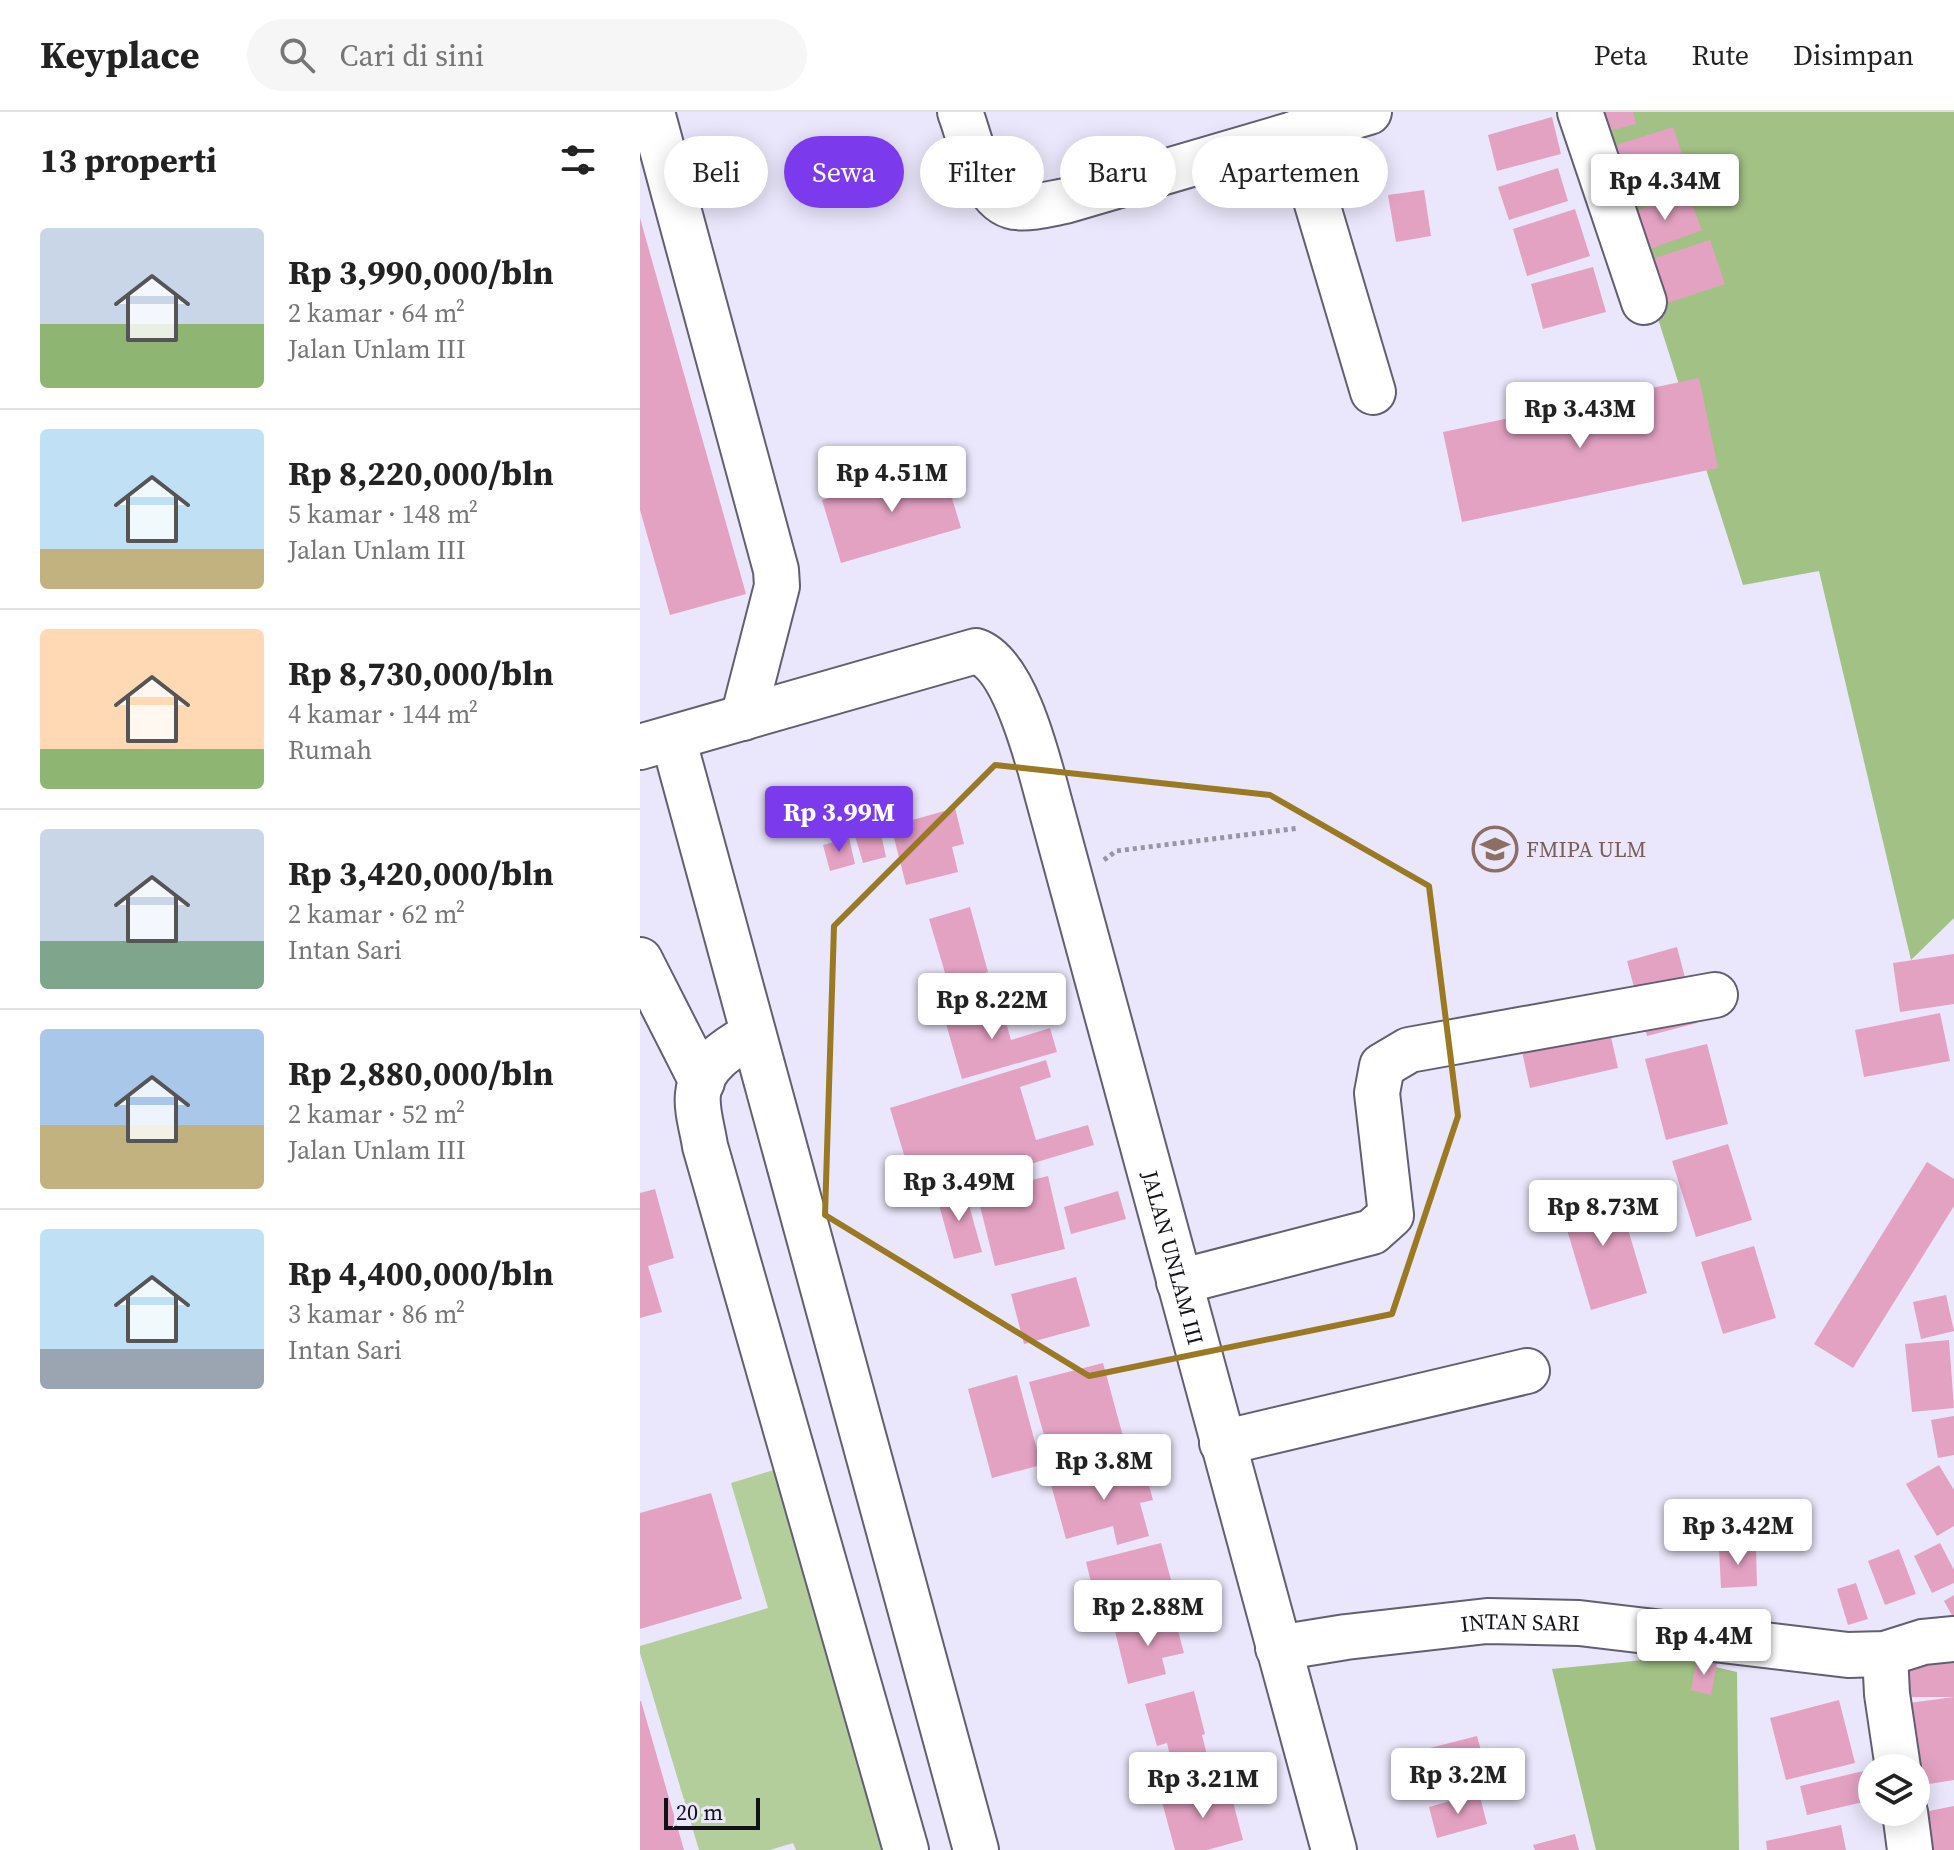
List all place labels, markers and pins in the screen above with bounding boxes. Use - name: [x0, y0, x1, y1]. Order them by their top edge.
- pin: Rp 4.34M: [1582, 154, 1748, 222]
- pin: Rp 3.43M: [1497, 382, 1663, 450]
- pin: Rp 4.51M: [809, 446, 975, 514]
- pin: Rp 3.99M: [756, 786, 922, 854]
- school or university icon: FMIPA ULM: [1471, 825, 1519, 873]
- place label: FMIPA ULM: [1526, 834, 1646, 864]
- pin: Rp 8.22M: [909, 973, 1075, 1041]
- pin: Rp 3.49M: [876, 1155, 1042, 1223]
- pin: Rp 8.73M: [1520, 1180, 1686, 1248]
- pin: Rp 3.8M: [1030, 1434, 1178, 1502]
- pin: Rp 3.42M: [1655, 1499, 1821, 1567]
- pin: Rp 2.88M: [1065, 1580, 1231, 1648]
- pin: Rp 4.4M: [1630, 1609, 1778, 1677]
- pin: Rp 3.2M: [1384, 1748, 1532, 1816]
- pin: Rp 3.21M: [1120, 1752, 1286, 1820]

